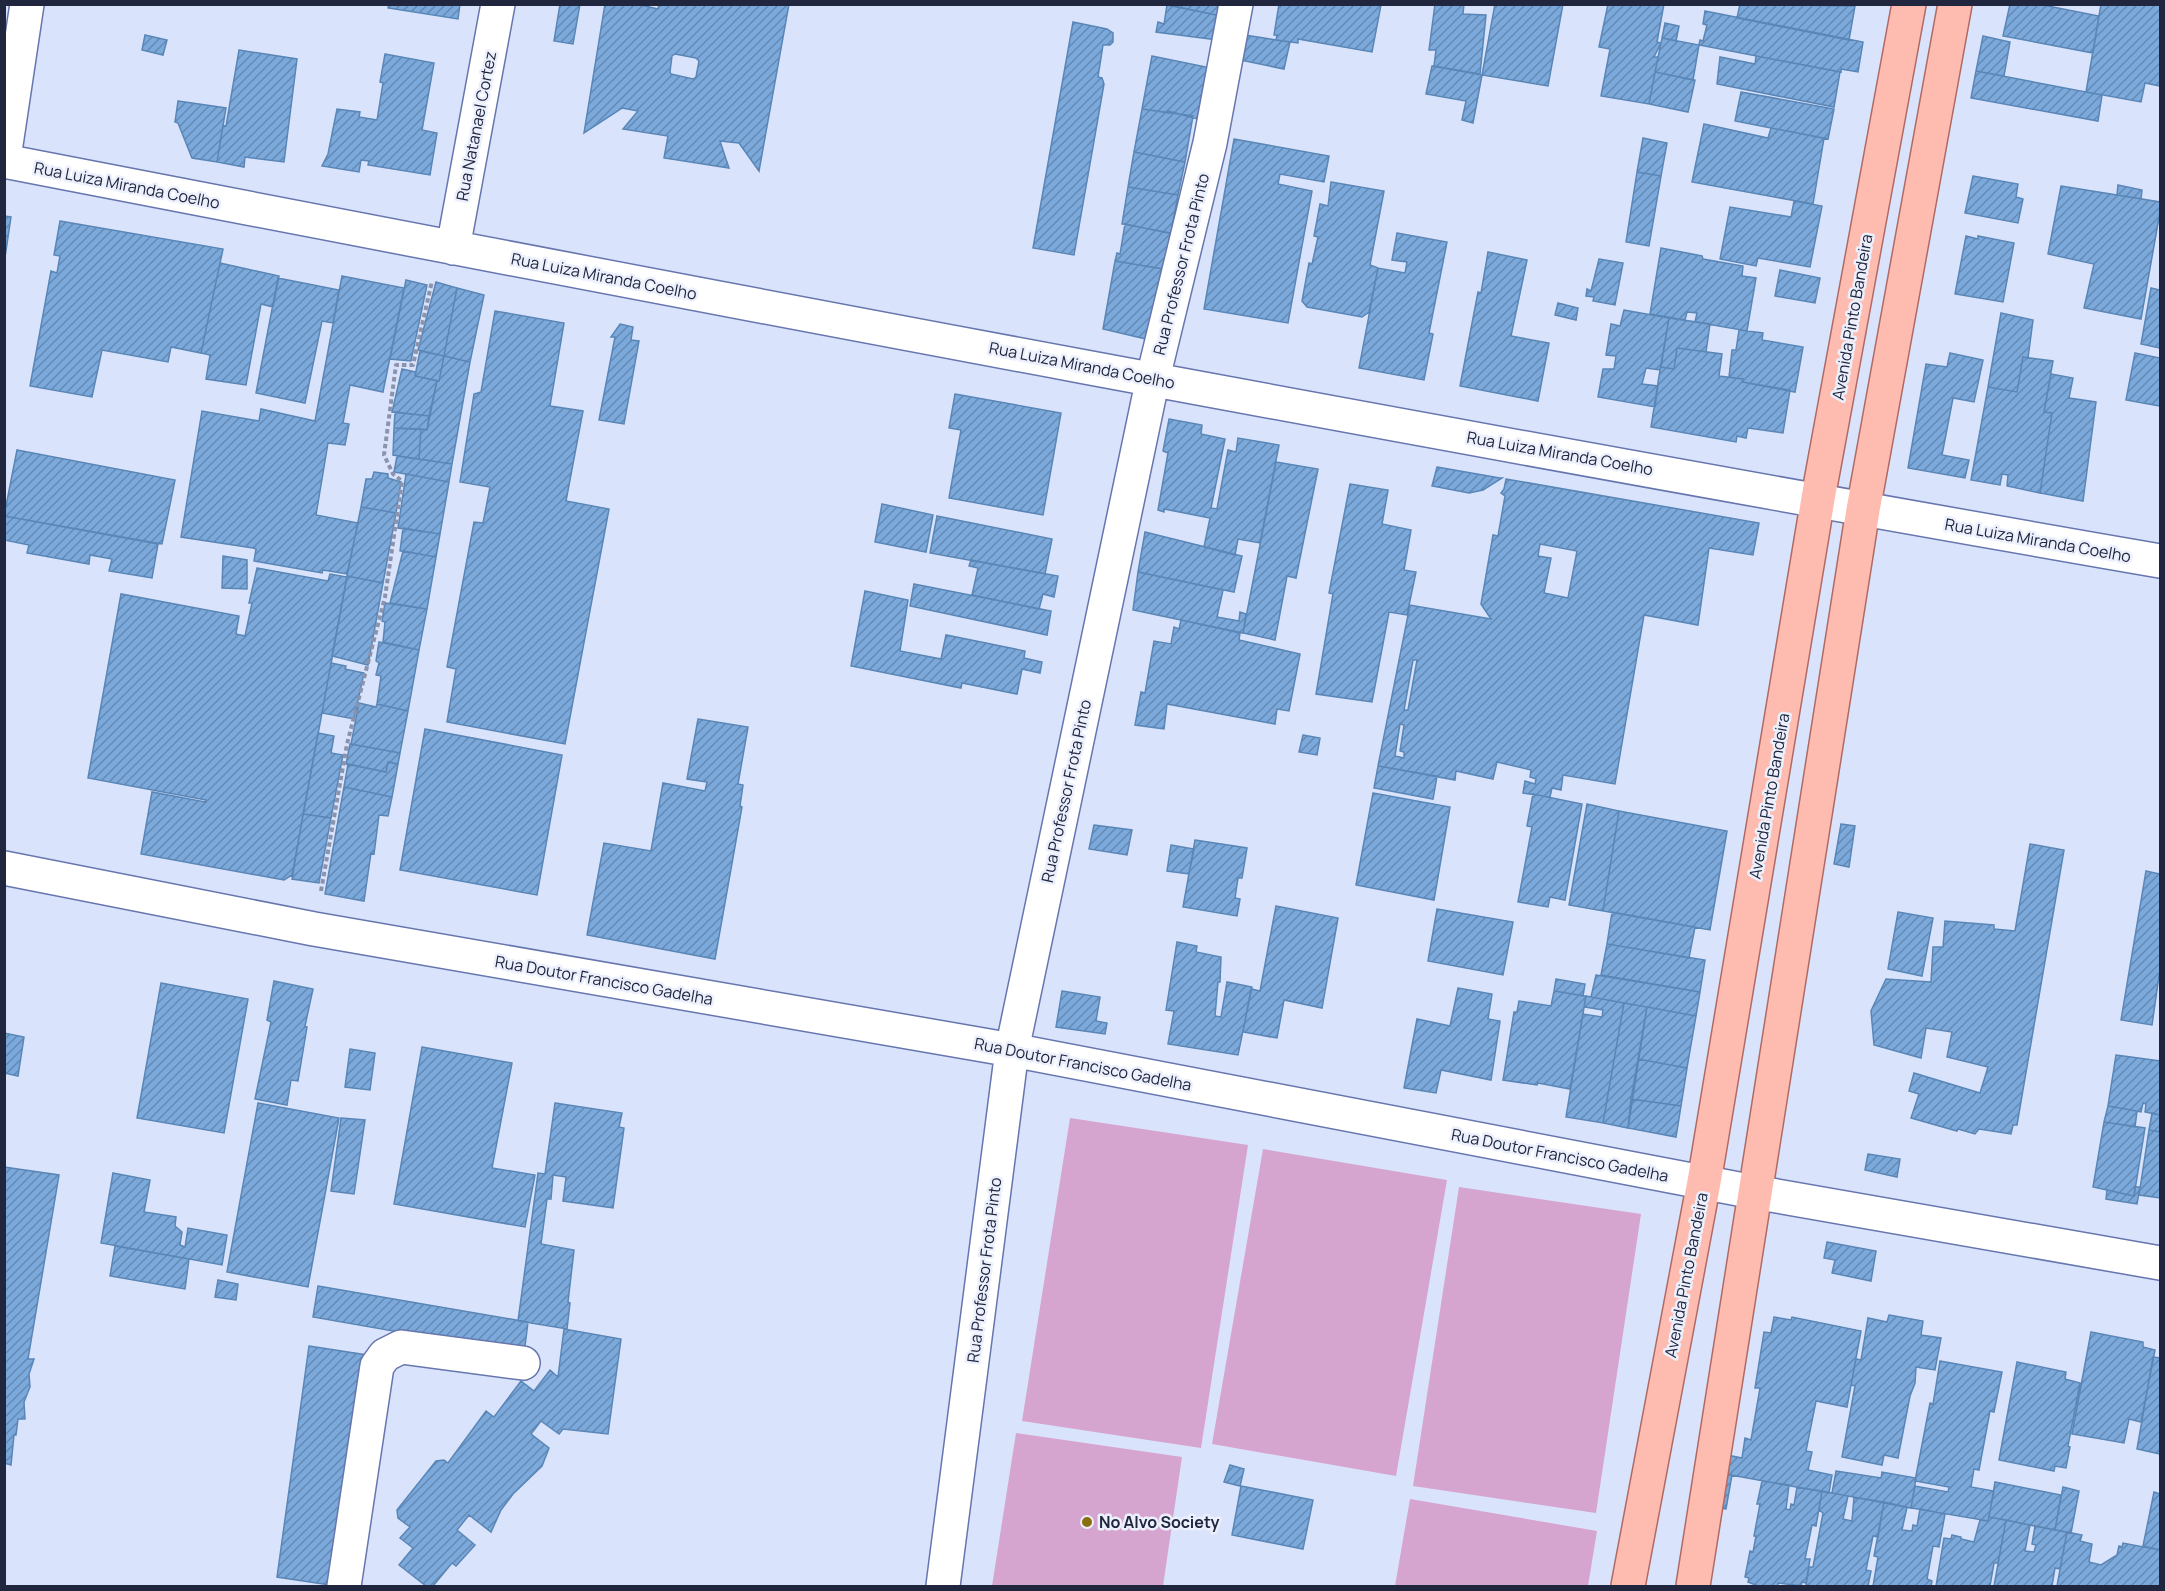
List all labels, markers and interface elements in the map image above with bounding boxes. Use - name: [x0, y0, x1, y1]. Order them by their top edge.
- street label: Rua Natanael Cortez: [451, 49, 501, 203]
- street label: Rua Luiza Miranda Coelho: [32, 156, 222, 214]
- street label: Rua Professor Frota Pinto: [1148, 171, 1214, 357]
- street label: Avenida Pinto Bandeira: [1827, 232, 1877, 402]
- street label: Rua Luiza Miranda Coelho: [509, 247, 699, 305]
- street label: Rua Luiza Miranda Coelho: [987, 336, 1177, 394]
- street label: Rua Luiza Miranda Coelho: [1465, 426, 1655, 480]
- street label: Rua Luiza Miranda Coelho: [1943, 513, 2133, 567]
- street label: Rua Professor Frota Pinto: [1036, 698, 1096, 884]
- street label: Avenida Pinto Bandeira: [1744, 711, 1794, 881]
- street label: Rua Doutor Francisco Gadelha: [493, 950, 715, 1010]
- street label: Rua Doutor Francisco Gadelha: [972, 1032, 1194, 1096]
- street label: Rua Doutor Francisco Gadelha: [1449, 1123, 1671, 1187]
- street label: Rua Professor Frota Pinto: [962, 1176, 1006, 1364]
- street label: Avenida Pinto Bandeira: [1659, 1190, 1713, 1360]
- place label: No Alvo Society: [1099, 1511, 1220, 1533]
- marker: No Alvo Society: [1080, 1515, 1094, 1529]

